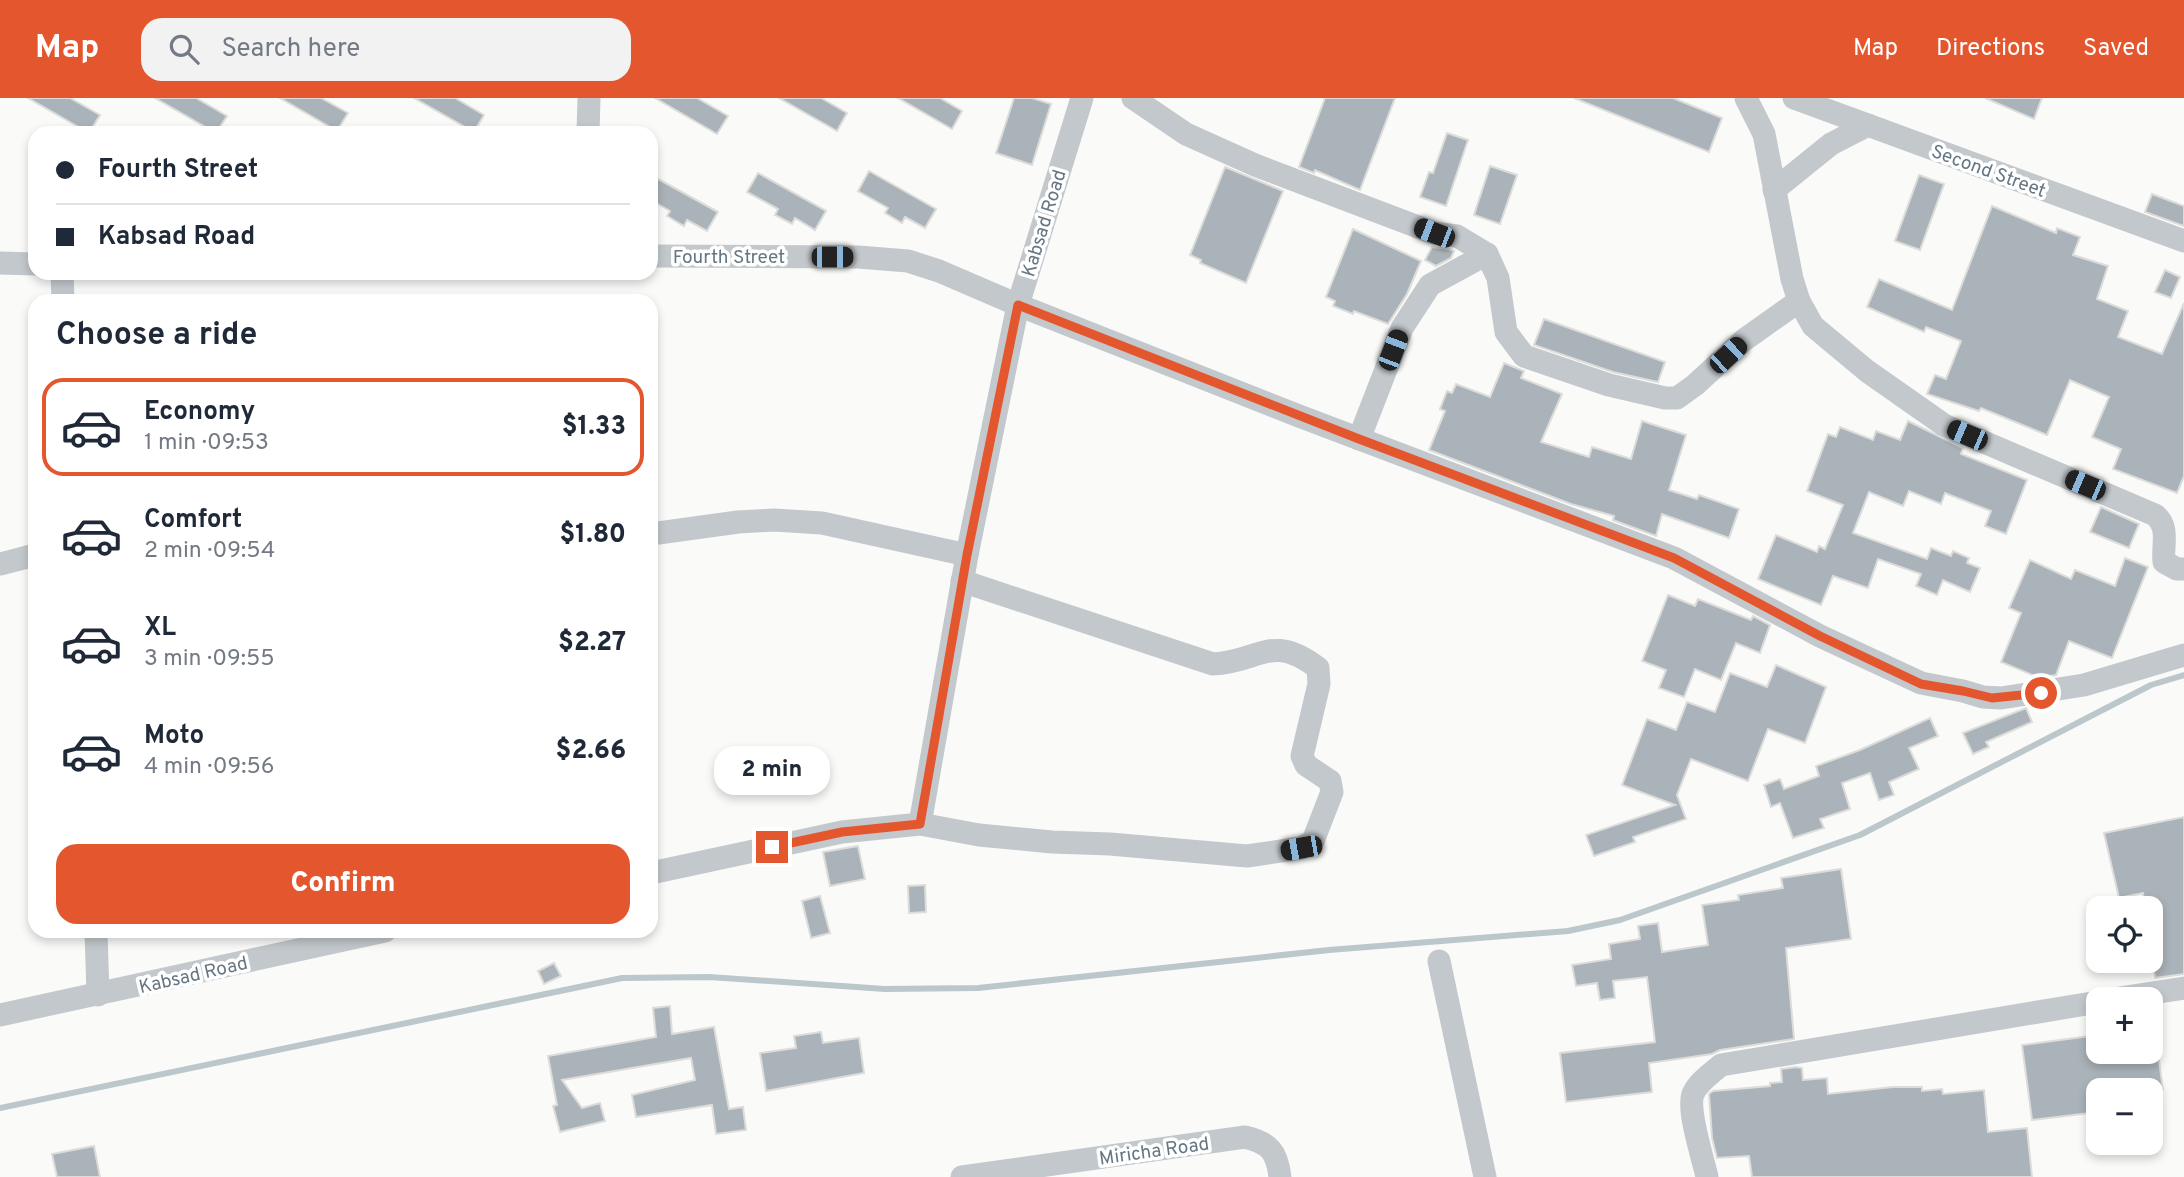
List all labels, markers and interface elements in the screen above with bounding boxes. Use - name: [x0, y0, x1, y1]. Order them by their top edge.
- search box: [141, 18, 631, 81]
- text: Map: [35, 28, 99, 70]
- icon: search: [165, 30, 203, 68]
- text: Search here: [221, 33, 360, 66]
- text: Map: [1853, 34, 1898, 64]
- text: Directions: [1936, 34, 2045, 64]
- text: Saved: [2083, 34, 2149, 64]
- street label: Second Street: [1928, 140, 2049, 204]
- text: Fourth Street: [98, 154, 258, 187]
- street label: Kabsad Road: [1017, 167, 1073, 280]
- car: [1411, 216, 1458, 250]
- text: Kabsad Road: [98, 221, 255, 254]
- street label: Fourth Street: [673, 246, 785, 270]
- car: [812, 247, 854, 268]
- text: Choose a ride: [56, 316, 257, 356]
- car: [1376, 327, 1411, 373]
- car: [1706, 333, 1751, 377]
- icon: car: [60, 396, 123, 459]
- text: Economy: [144, 396, 255, 429]
- text: $1.33: [562, 411, 626, 444]
- car: [1944, 417, 1991, 453]
- text: 1 min · 09:53: [144, 429, 269, 458]
- car: [2062, 467, 2109, 503]
- icon: car: [60, 504, 123, 567]
- text: Comfort: [144, 504, 242, 537]
- text: $1.80: [560, 519, 626, 552]
- text: 2 min · 09:54: [144, 537, 275, 566]
- icon: car: [60, 612, 123, 675]
- text: XL: [144, 612, 176, 645]
- text: $2.27: [558, 627, 626, 660]
- text: 3 min · 09:55: [144, 645, 275, 674]
- route start: [2025, 677, 2057, 709]
- icon: car: [60, 720, 123, 783]
- text: Moto: [144, 720, 204, 753]
- text: $2.66: [556, 735, 626, 768]
- callout: 2 min: [714, 746, 830, 794]
- text: 4 min · 09:56: [144, 753, 274, 782]
- text: 2 min: [742, 756, 802, 785]
- route end: [756, 831, 788, 863]
- car: [1279, 834, 1324, 862]
- button: Confirm: [56, 844, 630, 924]
- map controls: [2086, 896, 2163, 1155]
- button: locate: [2086, 896, 2163, 973]
- street label: Kabsad Road: [137, 952, 250, 1000]
- button: +: [2086, 987, 2163, 1064]
- button: −: [2086, 1078, 2163, 1155]
- street label: Miricha Road: [1098, 1132, 1211, 1172]

